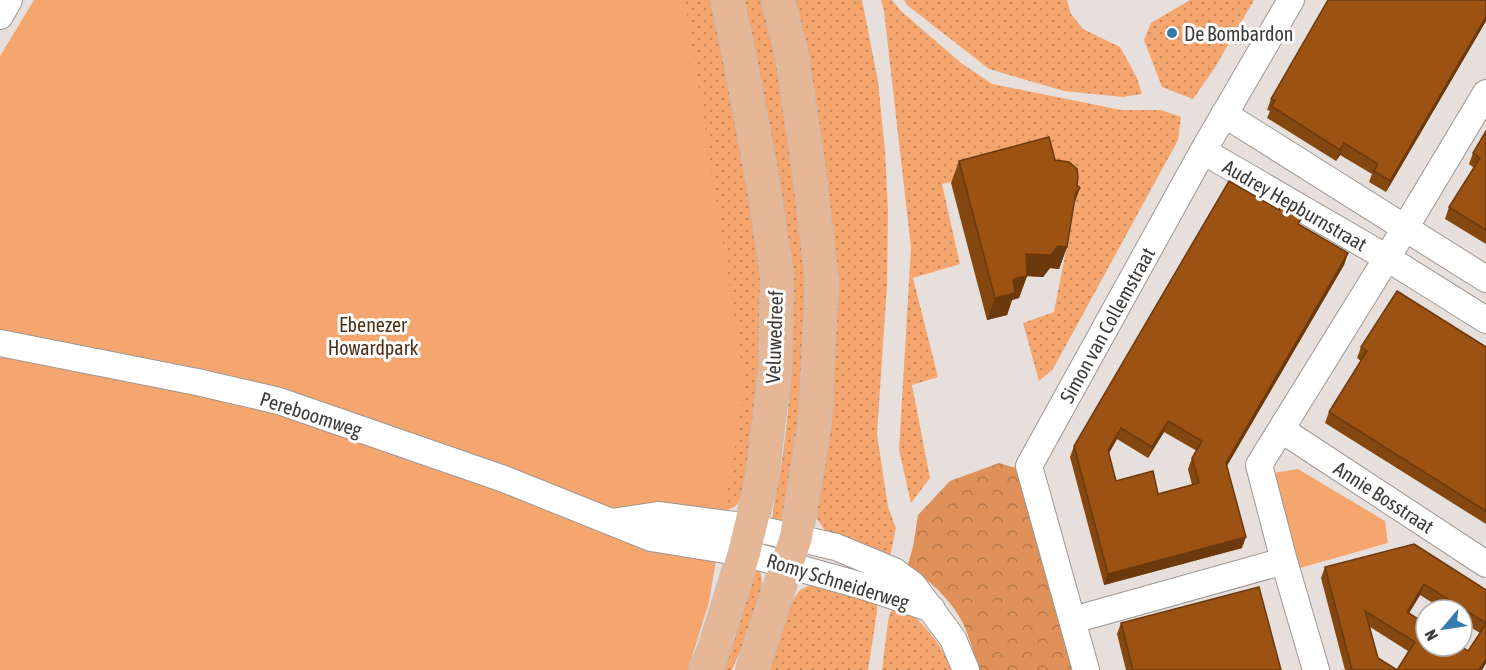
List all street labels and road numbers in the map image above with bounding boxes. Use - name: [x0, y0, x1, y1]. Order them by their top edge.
- street label: Audrey Hepburnstraat: [1219, 154, 1371, 256]
- street label: Simon van Collemstraat: [1055, 243, 1159, 407]
- street label: Veluwedreef: [761, 290, 787, 384]
- street label: Pereboomweg: [257, 387, 365, 441]
- street label: Annie Bosstraat: [1330, 456, 1438, 538]
- street label: Romy Schneiderweg: [764, 548, 912, 614]

